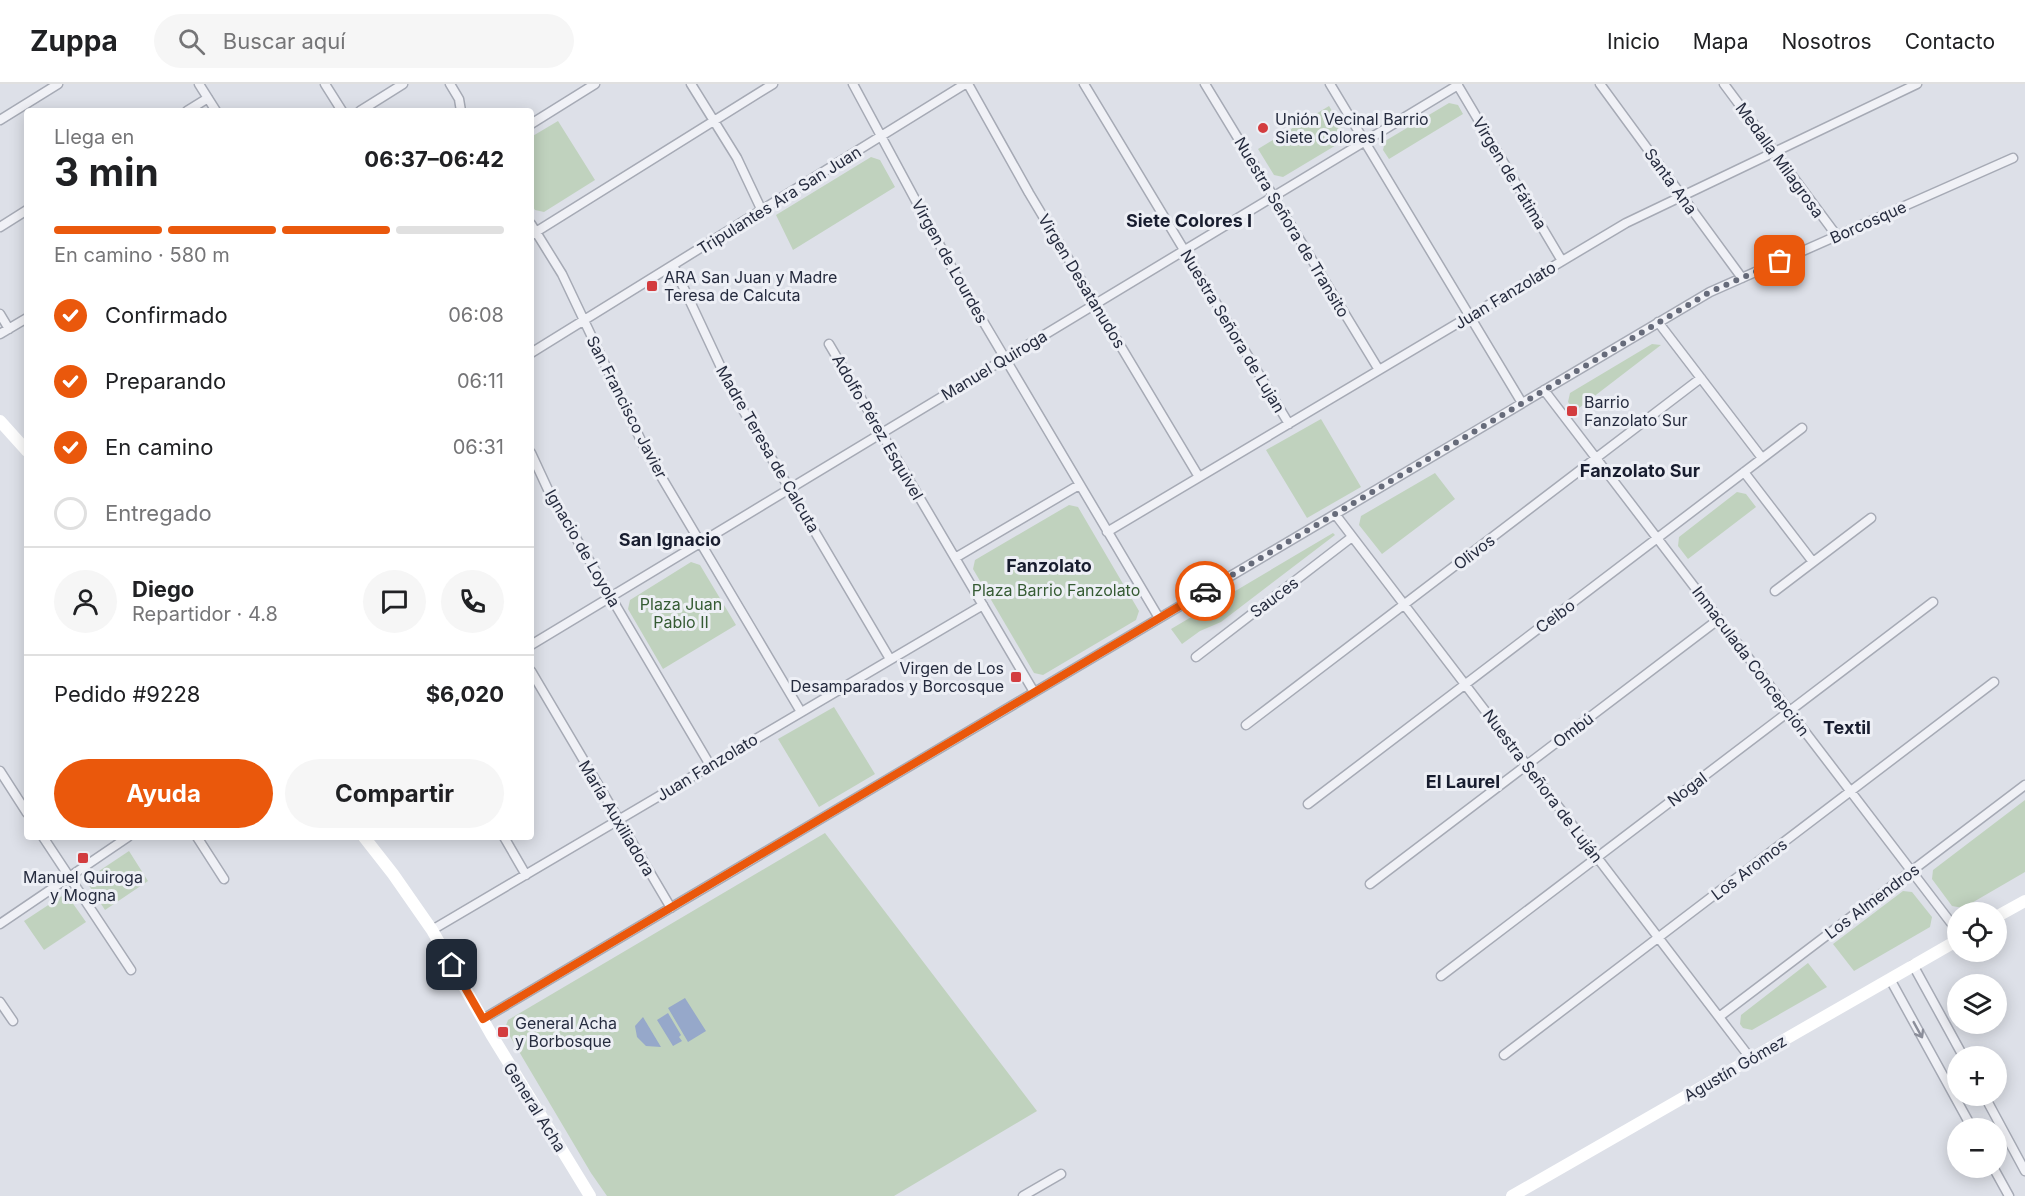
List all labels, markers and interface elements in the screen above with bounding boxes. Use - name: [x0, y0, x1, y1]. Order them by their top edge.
- search box: [154, 14, 574, 68]
- text: Zuppa: [30, 24, 118, 58]
- icon: search: [175, 25, 208, 58]
- text: Buscar aquí: [223, 28, 346, 54]
- text: Inicio: [1607, 29, 1660, 54]
- text: Mapa: [1693, 29, 1748, 54]
- text: Nosotros: [1781, 29, 1872, 54]
- text: Contacto: [1905, 29, 1995, 54]
- street label: Medalla Milagrosa: [1731, 98, 1829, 222]
- place label: Unión Vecinal Barrio Siete Colores I: [1275, 109, 1429, 147]
- street label: Virgen de Fátima: [1469, 113, 1551, 233]
- marker: Unión Vecinal Barrio Siete Colores I: [1256, 121, 1270, 135]
- text: Llega en: [54, 125, 134, 149]
- street label: Nuestra Señora de Transito: [1230, 133, 1354, 321]
- street label: Tripulantes Ara San Juan: [693, 141, 865, 259]
- street label: Santa Ana: [1640, 144, 1702, 218]
- text: 06:37–06:42: [364, 146, 504, 172]
- text: 3 min: [54, 148, 159, 195]
- street label: Virgen de Lourdes: [908, 195, 992, 327]
- street label: Borcosque: [1827, 196, 1909, 248]
- street label: Virgen Desatanudos: [1034, 210, 1130, 352]
- district label: Siete Colores I: [1126, 210, 1252, 231]
- pin: [1754, 235, 1805, 286]
- text: En camino · 580 m: [54, 243, 230, 267]
- icon: bag: [1763, 244, 1796, 277]
- street label: Nuestra Señora de Lujan: [1176, 246, 1290, 416]
- street label: Juan Fanzolato: [1451, 257, 1559, 333]
- place label: ARA San Juan y Madre Teresa de Calcuta: [664, 267, 837, 305]
- marker: ARA San Juan y Madre Teresa de Calcuta: [645, 279, 659, 293]
- icon: check: [54, 299, 87, 332]
- text: Confirmado: [105, 302, 228, 328]
- text: 06:08: [448, 303, 504, 327]
- street label: Manuel Quiroga: [938, 326, 1050, 404]
- street label: San Francisco Javier: [582, 332, 672, 482]
- street label: Adolfo Pérez Esquivel: [828, 351, 928, 503]
- street label: Madre Teresa de Calcuta: [712, 362, 824, 536]
- icon: check: [54, 365, 87, 398]
- text: Preparando: [105, 368, 226, 394]
- text: 06:11: [457, 369, 504, 393]
- place label: Barrio Fanzolato Sur: [1584, 392, 1687, 430]
- marker: Barrio Fanzolato Sur: [1565, 404, 1579, 418]
- icon: check: [54, 431, 87, 464]
- text: En camino: [105, 434, 213, 460]
- text: 06:31: [453, 435, 504, 459]
- district label: Fanzolato Sur: [1580, 460, 1700, 481]
- street label: Ignacio de Loyola: [541, 486, 625, 610]
- text: Entregado: [105, 500, 212, 526]
- district label: San Ignacio: [619, 529, 721, 550]
- street label: Olivos: [1449, 530, 1499, 574]
- district label: Fanzolato: [1006, 555, 1092, 576]
- courier: [1175, 561, 1235, 621]
- button: person: [54, 570, 117, 633]
- button: chat: [363, 570, 426, 633]
- button: phone: [441, 570, 504, 633]
- street label: Sauces: [1246, 572, 1302, 622]
- icon: car: [1189, 575, 1222, 608]
- text: Diego: [132, 576, 194, 602]
- park label: Plaza Barrio Fanzolato: [972, 580, 1140, 600]
- street label: Inmaculada Concepción: [1688, 582, 1814, 740]
- park label: Plaza Juan Pablo II: [640, 594, 722, 632]
- street label: Ceibo: [1531, 595, 1579, 637]
- text: Repartidor · 4.8: [132, 602, 278, 626]
- place label: Virgen de Los Desamparados y Borcosque: [790, 658, 1004, 696]
- marker: Virgen de Los Desamparados y Borcosque: [1009, 670, 1023, 684]
- text: Pedido #9228: [54, 681, 200, 707]
- text: $6,020: [426, 681, 504, 707]
- street label: Nuestra Señora de Luján: [1479, 705, 1607, 867]
- street label: Ombú: [1549, 708, 1597, 752]
- district label: Textil: [1823, 717, 1871, 738]
- street label: Juan Fanzolato: [653, 729, 761, 805]
- street label: María Auxiliadora: [575, 757, 659, 879]
- button: Ayuda: [54, 759, 273, 828]
- button: Compartir: [285, 759, 504, 828]
- street label: Nogal: [1663, 768, 1711, 810]
- district label: El Laurel: [1426, 771, 1500, 792]
- street label: Los Aromos: [1707, 834, 1791, 904]
- marker: Manuel Quiroga y Mogna: [76, 851, 90, 865]
- street label: Los Almendros: [1821, 859, 1923, 943]
- place label: Manuel Quiroga y Mogna: [23, 867, 143, 905]
- map controls: [1947, 902, 2007, 1178]
- button: locate: [1947, 902, 2007, 962]
- pin: [426, 939, 477, 990]
- icon: home: [435, 948, 468, 981]
- button: layers: [1947, 974, 2007, 1034]
- place label: General Acha y Borbosque: [515, 1013, 617, 1051]
- one-way arrow: [1912, 1021, 1924, 1038]
- marker: General Acha y Borbosque: [496, 1025, 510, 1039]
- street label: Agustín Gómez: [1680, 1031, 1790, 1105]
- button: +: [1947, 1046, 2007, 1106]
- street label: General Acha: [499, 1058, 571, 1156]
- button: −: [1947, 1118, 2007, 1178]

